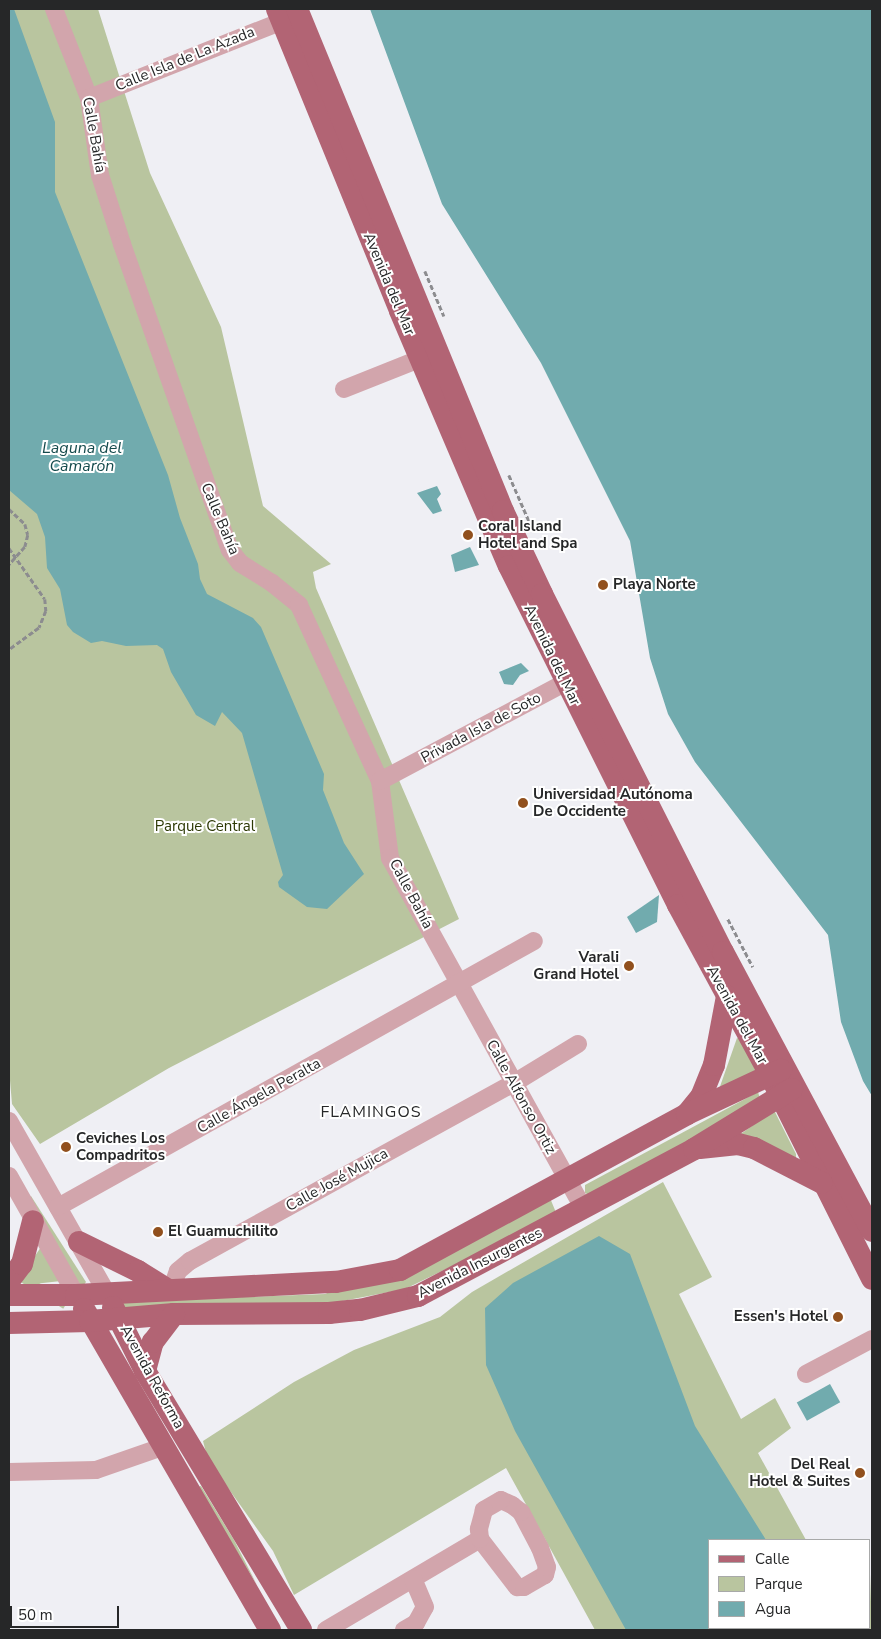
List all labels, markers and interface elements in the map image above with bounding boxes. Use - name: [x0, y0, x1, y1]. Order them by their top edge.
- street label: Calle Isla de La Azada: [113, 23, 257, 95]
- street label: Calle Bahía: [78, 96, 110, 174]
- street label: Avenida del Mar: [359, 230, 419, 338]
- water label: Laguna del Camarón: [42, 438, 122, 476]
- street label: Calle Bahía: [197, 480, 243, 558]
- place label: Coral Island Hotel and Spa: [478, 517, 578, 552]
- marker: Coral Island Hotel and Spa: [462, 529, 474, 541]
- place label: Playa Norte: [613, 576, 696, 594]
- marker: Playa Norte: [597, 579, 609, 591]
- street label: Avenida del Mar: [520, 602, 584, 708]
- street label: Privada Isla de Soto: [418, 689, 544, 767]
- place label: Universidad Autónoma De Occidente: [533, 785, 693, 820]
- marker: Universidad Autónoma De Occidente: [517, 797, 529, 809]
- park label: Parque Central: [155, 818, 255, 836]
- street label: Calle Bahía: [385, 856, 437, 932]
- place label: Varali Grand Hotel: [533, 948, 619, 983]
- marker: Varali Grand Hotel: [623, 960, 635, 972]
- street label: Avenida del Mar: [703, 963, 771, 1067]
- street label: Calle Alfonso Ortiz: [482, 1037, 560, 1157]
- street label: Calle Ángela Peralta: [194, 1054, 324, 1138]
- district label: FLAMINGOS: [319, 1102, 423, 1122]
- place label: Ceviches Los Compadritos: [76, 1129, 165, 1164]
- marker: Ceviches Los Compadritos: [60, 1141, 72, 1153]
- street label: Calle José Mujica: [283, 1145, 391, 1215]
- place label: El Guamuchilito: [168, 1223, 278, 1241]
- street label: Avenida Insurgentes: [415, 1224, 545, 1302]
- marker: El Guamuchilito: [152, 1226, 164, 1238]
- place label: Essen's Hotel: [734, 1308, 828, 1326]
- marker: Essen's Hotel: [832, 1311, 844, 1323]
- street label: Avenida Reforma: [116, 1322, 188, 1432]
- place label: Del Real Hotel & Suites: [749, 1455, 850, 1490]
- marker: Del Real Hotel & Suites: [854, 1467, 866, 1479]
- legend: [708, 1539, 871, 1629]
- text: Calle: [755, 1549, 790, 1569]
- text: Parque: [755, 1574, 803, 1594]
- scale bar: [12, 1596, 121, 1628]
- text: Agua: [755, 1599, 791, 1619]
- text: 50 m: [18, 1605, 53, 1625]

